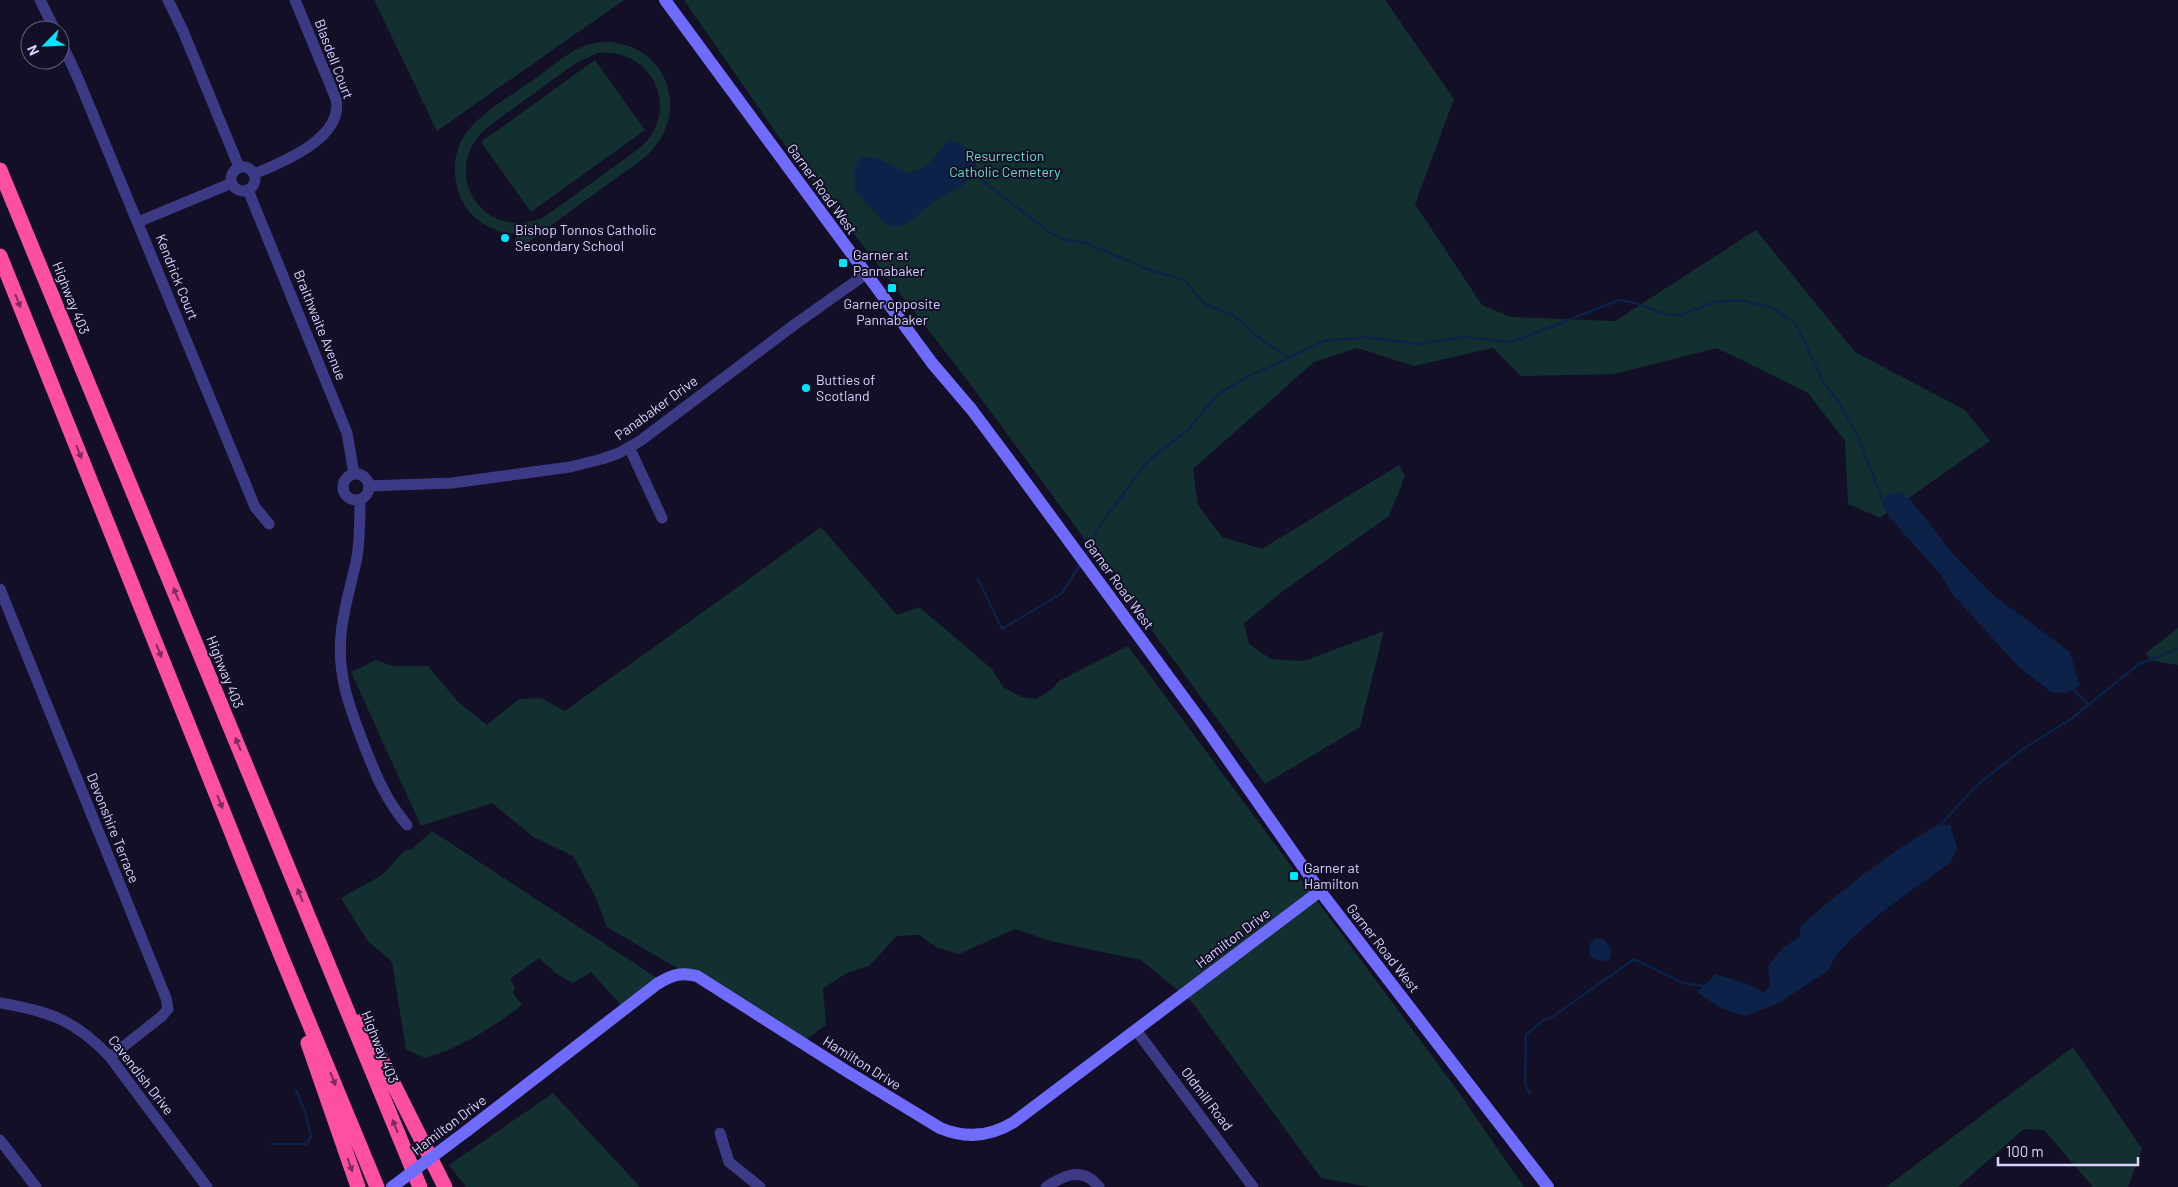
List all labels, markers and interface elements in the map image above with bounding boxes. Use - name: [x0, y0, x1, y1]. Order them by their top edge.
- street label: Blasdell Court: [311, 16, 357, 101]
- north arrow: [20, 20, 70, 70]
- text: N: [23, 43, 42, 58]
- street label: Garner Road West: [784, 140, 861, 237]
- park label: Resurrection Catholic Cemetery: [949, 147, 1061, 180]
- place label: Bishop Tonnos Catholic Secondary School: [515, 221, 656, 254]
- street label: Kendrick Court: [153, 232, 202, 322]
- marker: Bishop Tonnos Catholic Secondary School: [499, 232, 511, 244]
- place label: Garner at Pannabaker: [853, 246, 925, 279]
- marker: Garner at Pannabaker: [837, 257, 849, 269]
- street label: Highway 403: [49, 259, 94, 337]
- street label: Braithwaite Avenue: [291, 267, 350, 382]
- marker: Garner opposite Pannabaker: [886, 282, 898, 294]
- one-way arrow: [14, 294, 22, 309]
- place label: Garner opposite Pannabaker: [844, 295, 940, 328]
- place label: Butties of Scotland: [816, 371, 875, 404]
- street label: Panabaker Drive: [611, 372, 700, 443]
- marker: Butties of Scotland: [800, 382, 812, 394]
- one-way arrow: [75, 445, 83, 460]
- street label: Garner Road West: [1081, 535, 1158, 632]
- one-way arrow: [171, 587, 179, 601]
- street label: Highway 403: [203, 633, 248, 711]
- one-way arrow: [156, 644, 163, 659]
- one-way arrow: [233, 737, 241, 751]
- street label: Devonshire Terrace: [84, 770, 143, 885]
- one-way arrow: [216, 795, 224, 810]
- place label: Garner at Hamilton: [1304, 859, 1360, 892]
- marker: Garner at Hamilton: [1288, 870, 1300, 882]
- one-way arrow: [296, 887, 303, 902]
- street label: Garner Road West: [1343, 900, 1423, 996]
- street label: Hamilton Drive: [1192, 904, 1273, 971]
- street label: Highway 403: [358, 1008, 403, 1086]
- street label: Cavendish Drive: [105, 1032, 178, 1118]
- street label: Hamilton Drive: [820, 1032, 904, 1093]
- street label: Oldmill Road: [1178, 1064, 1237, 1134]
- one-way arrow: [329, 1072, 337, 1086]
- street label: Hamilton Drive: [408, 1091, 489, 1158]
- one-way arrow: [391, 1118, 399, 1133]
- scale bar: [1998, 1134, 2138, 1166]
- text: 100 m: [2006, 1142, 2044, 1160]
- one-way arrow: [347, 1158, 354, 1173]

